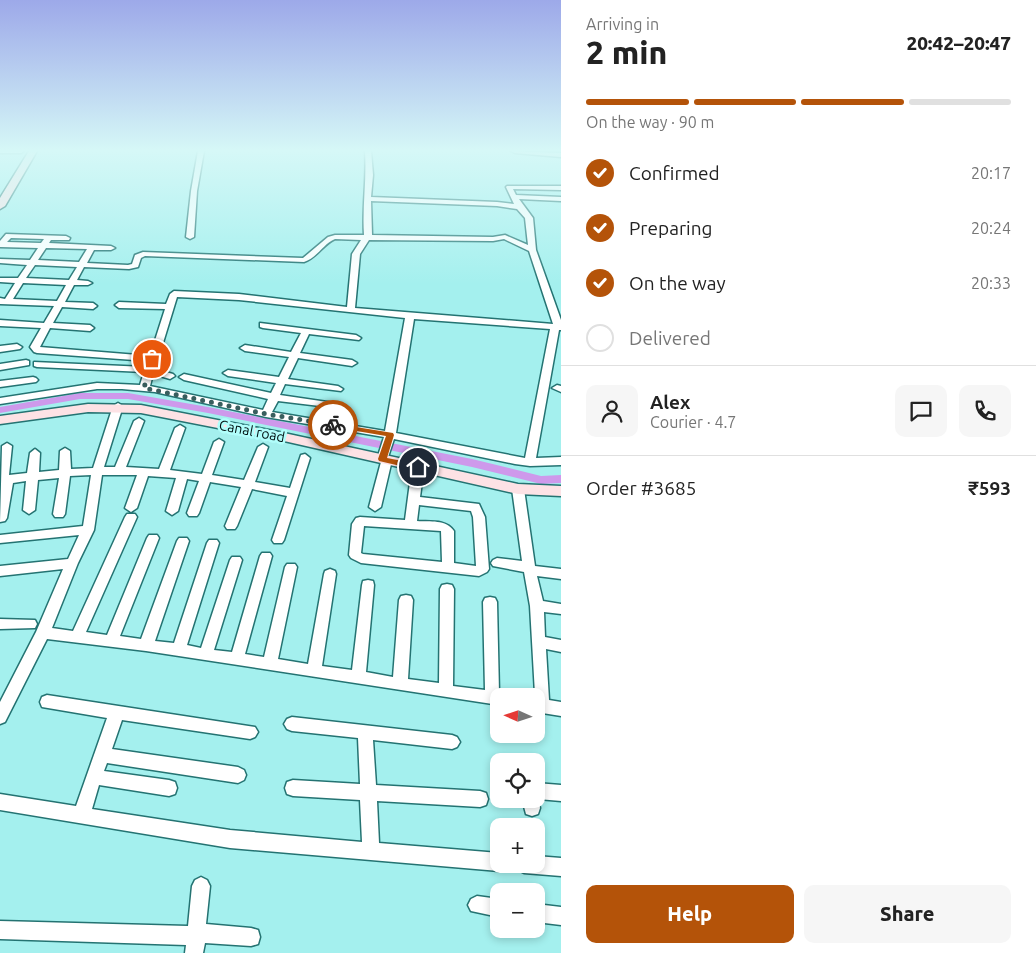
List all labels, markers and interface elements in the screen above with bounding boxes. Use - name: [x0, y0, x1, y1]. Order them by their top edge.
- text: Arriving in: [586, 15, 659, 33]
- text: 20:42–20:47: [906, 32, 1011, 54]
- text: 2 min: [586, 34, 667, 70]
- text: On the way · 90 m: [586, 113, 714, 131]
- icon: check: [586, 159, 614, 187]
- text: Confirmed: [629, 162, 720, 184]
- text: 20:17: [971, 164, 1011, 182]
- icon: check: [586, 214, 614, 242]
- text: Preparing: [629, 217, 713, 239]
- text: 20:24: [971, 219, 1011, 237]
- icon: check: [586, 269, 614, 297]
- text: On the way: [629, 272, 726, 294]
- text: 20:33: [971, 274, 1011, 292]
- text: Delivered: [629, 327, 711, 349]
- pin: [131, 338, 173, 380]
- icon: bag: [138, 345, 166, 373]
- button: person: [586, 385, 638, 437]
- button: chat: [895, 385, 947, 437]
- button: phone: [959, 385, 1011, 437]
- text: Alex: [650, 391, 690, 413]
- courier: [308, 400, 358, 450]
- icon: bike: [319, 411, 347, 439]
- text: Courier · 4.7: [650, 413, 736, 431]
- street label: Canal road: [218, 417, 286, 445]
- pin: [397, 446, 439, 488]
- icon: home: [404, 453, 432, 481]
- text: Order #3685: [586, 477, 696, 499]
- text: ₹593: [968, 477, 1011, 499]
- north arrow: [490, 688, 545, 742]
- map controls: [490, 688, 545, 938]
- button: locate: [490, 753, 545, 808]
- button: +: [490, 818, 545, 873]
- button: −: [490, 883, 545, 938]
- button: Help: [586, 885, 794, 943]
- button: Share: [804, 885, 1011, 943]

